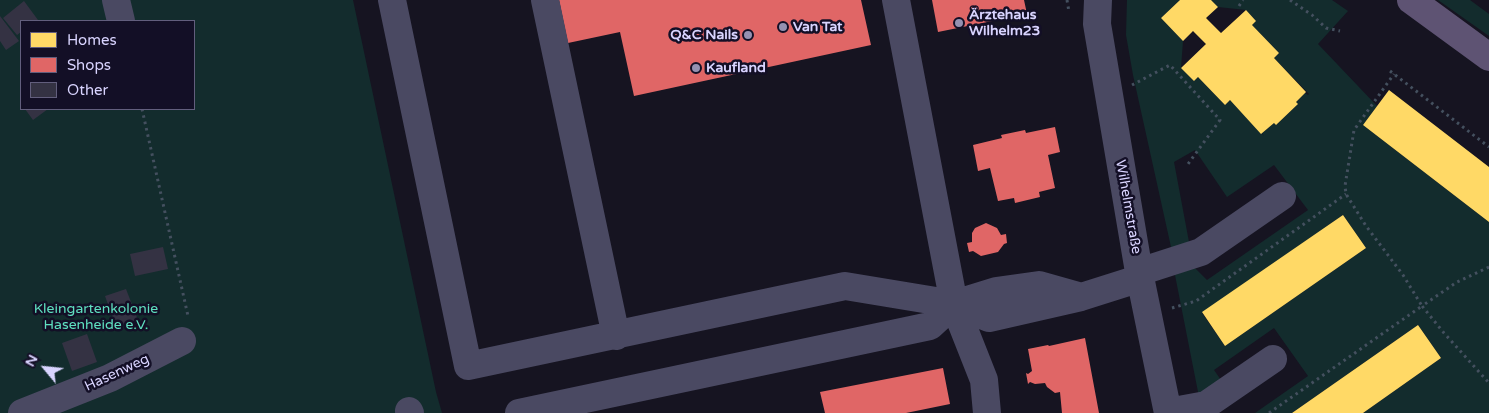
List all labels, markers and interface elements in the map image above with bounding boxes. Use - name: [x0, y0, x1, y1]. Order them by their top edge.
- place label: Ärztehaus Wilhelm23: [969, 7, 1040, 40]
- marker: Ärztehaus Wilhelm23: [953, 17, 965, 29]
- place label: Van Tat: [793, 19, 842, 35]
- legend: [20, 20, 195, 110]
- marker: Van Tat: [777, 21, 789, 33]
- place label: Q&C Nails: [670, 27, 738, 43]
- marker: Q&C Nails: [742, 29, 754, 41]
- text: Homes: [67, 31, 117, 49]
- text: Shops: [67, 56, 111, 74]
- place label: Kaufland: [706, 60, 766, 76]
- marker: Kaufland: [690, 62, 702, 74]
- text: Other: [67, 81, 108, 99]
- street label: Wilhelmstraße: [1111, 159, 1145, 255]
- park label: Kleingartenkolonie Hasenheide e.V.: [34, 301, 158, 334]
- north arrow: [20, 343, 70, 393]
- street label: Hasenweg: [82, 351, 152, 395]
- text: N: [21, 352, 41, 370]

